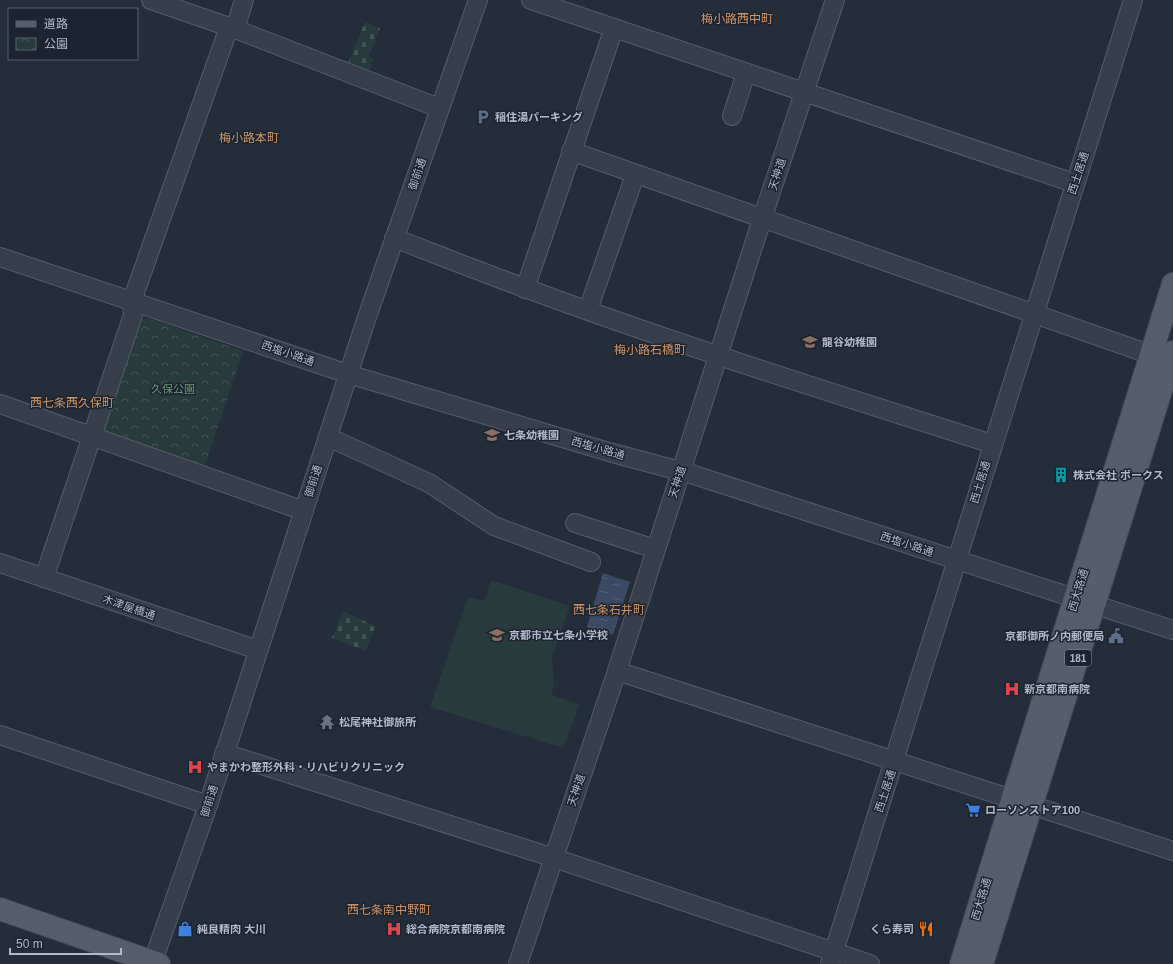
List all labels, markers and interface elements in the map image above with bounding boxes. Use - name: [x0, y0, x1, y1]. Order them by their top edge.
- legend: [8, 8, 138, 60]
- district label: 梅小路西中町: [701, 12, 773, 26]
- text: 道路: [44, 17, 68, 31]
- text: 公園: [44, 37, 68, 51]
- parking icon: 稲住湯パーキング: [474, 108, 492, 126]
- place label: 稲住湯パーキング: [495, 111, 583, 123]
- district label: 梅小路本町: [219, 131, 279, 145]
- street label: 西土居通: [1065, 150, 1091, 196]
- street label: 御前通: [406, 156, 428, 192]
- street label: 天神道: [766, 156, 788, 192]
- school or university icon: 龍谷幼稚園: [801, 333, 819, 351]
- place label: 龍谷幼稚園: [822, 336, 877, 348]
- street label: 西塩小路通: [260, 338, 316, 368]
- district label: 梅小路石橋町: [614, 343, 686, 357]
- park label: 久保公園: [151, 383, 195, 395]
- district label: 西七条西久保町: [30, 396, 114, 410]
- school or university icon: 七条幼稚園: [483, 426, 501, 444]
- place label: 七条幼稚園: [504, 429, 559, 441]
- street label: 西塩小路通: [570, 435, 626, 461]
- street label: 西土居通: [968, 459, 992, 505]
- street label: 御前通: [302, 463, 324, 499]
- street label: 天神道: [666, 464, 688, 500]
- building icon: 株式会社 ボークス: [1052, 466, 1070, 484]
- place label: 株式会社 ボークス: [1073, 469, 1164, 481]
- street label: 西塩小路通: [879, 530, 935, 558]
- street label: 西大路通: [1066, 567, 1090, 613]
- street label: 木津屋橋通: [101, 592, 157, 622]
- district label: 西七条石井町: [573, 603, 645, 617]
- school or university icon: 京都市立七条小学校: [488, 626, 506, 644]
- public building icon: 京都御所ノ内郵便局: [1107, 627, 1125, 645]
- place label: 京都市立七条小学校: [509, 629, 608, 641]
- place label: 京都御所ノ内郵便局: [1005, 630, 1104, 642]
- road number: 181: [1065, 650, 1091, 666]
- hospital icon: 新京都南病院: [1003, 680, 1021, 698]
- place label: 新京都南病院: [1024, 683, 1090, 695]
- temple icon: 松尾神社御旅所: [318, 713, 336, 731]
- place label: 松尾神社御旅所: [339, 716, 416, 728]
- hospital icon: やまかわ整形外科・リハビリクリニック: [186, 758, 204, 776]
- place label: やまかわ整形外科・リハビリクリニック: [207, 761, 405, 773]
- street label: 西土居通: [872, 768, 898, 814]
- street label: 天神道: [565, 772, 587, 808]
- street label: 御前通: [198, 783, 220, 819]
- supermarket icon: ローソンストア100: [964, 801, 982, 819]
- place label: ローソンストア100: [985, 804, 1080, 816]
- street label: 西大路通: [969, 876, 993, 922]
- district label: 西七条南中野町: [347, 903, 431, 917]
- shop icon: 純良精肉 大川: [176, 920, 194, 938]
- hospital icon: 総合病院京都南病院: [385, 920, 403, 938]
- restaurant icon: くら寿司: [917, 920, 935, 938]
- place label: 純良精肉 大川: [197, 923, 266, 935]
- place label: 総合病院京都南病院: [406, 923, 505, 935]
- place label: くら寿司: [870, 923, 914, 935]
- scale bar: [10, 930, 121, 956]
- text: 50 m: [16, 937, 43, 951]

